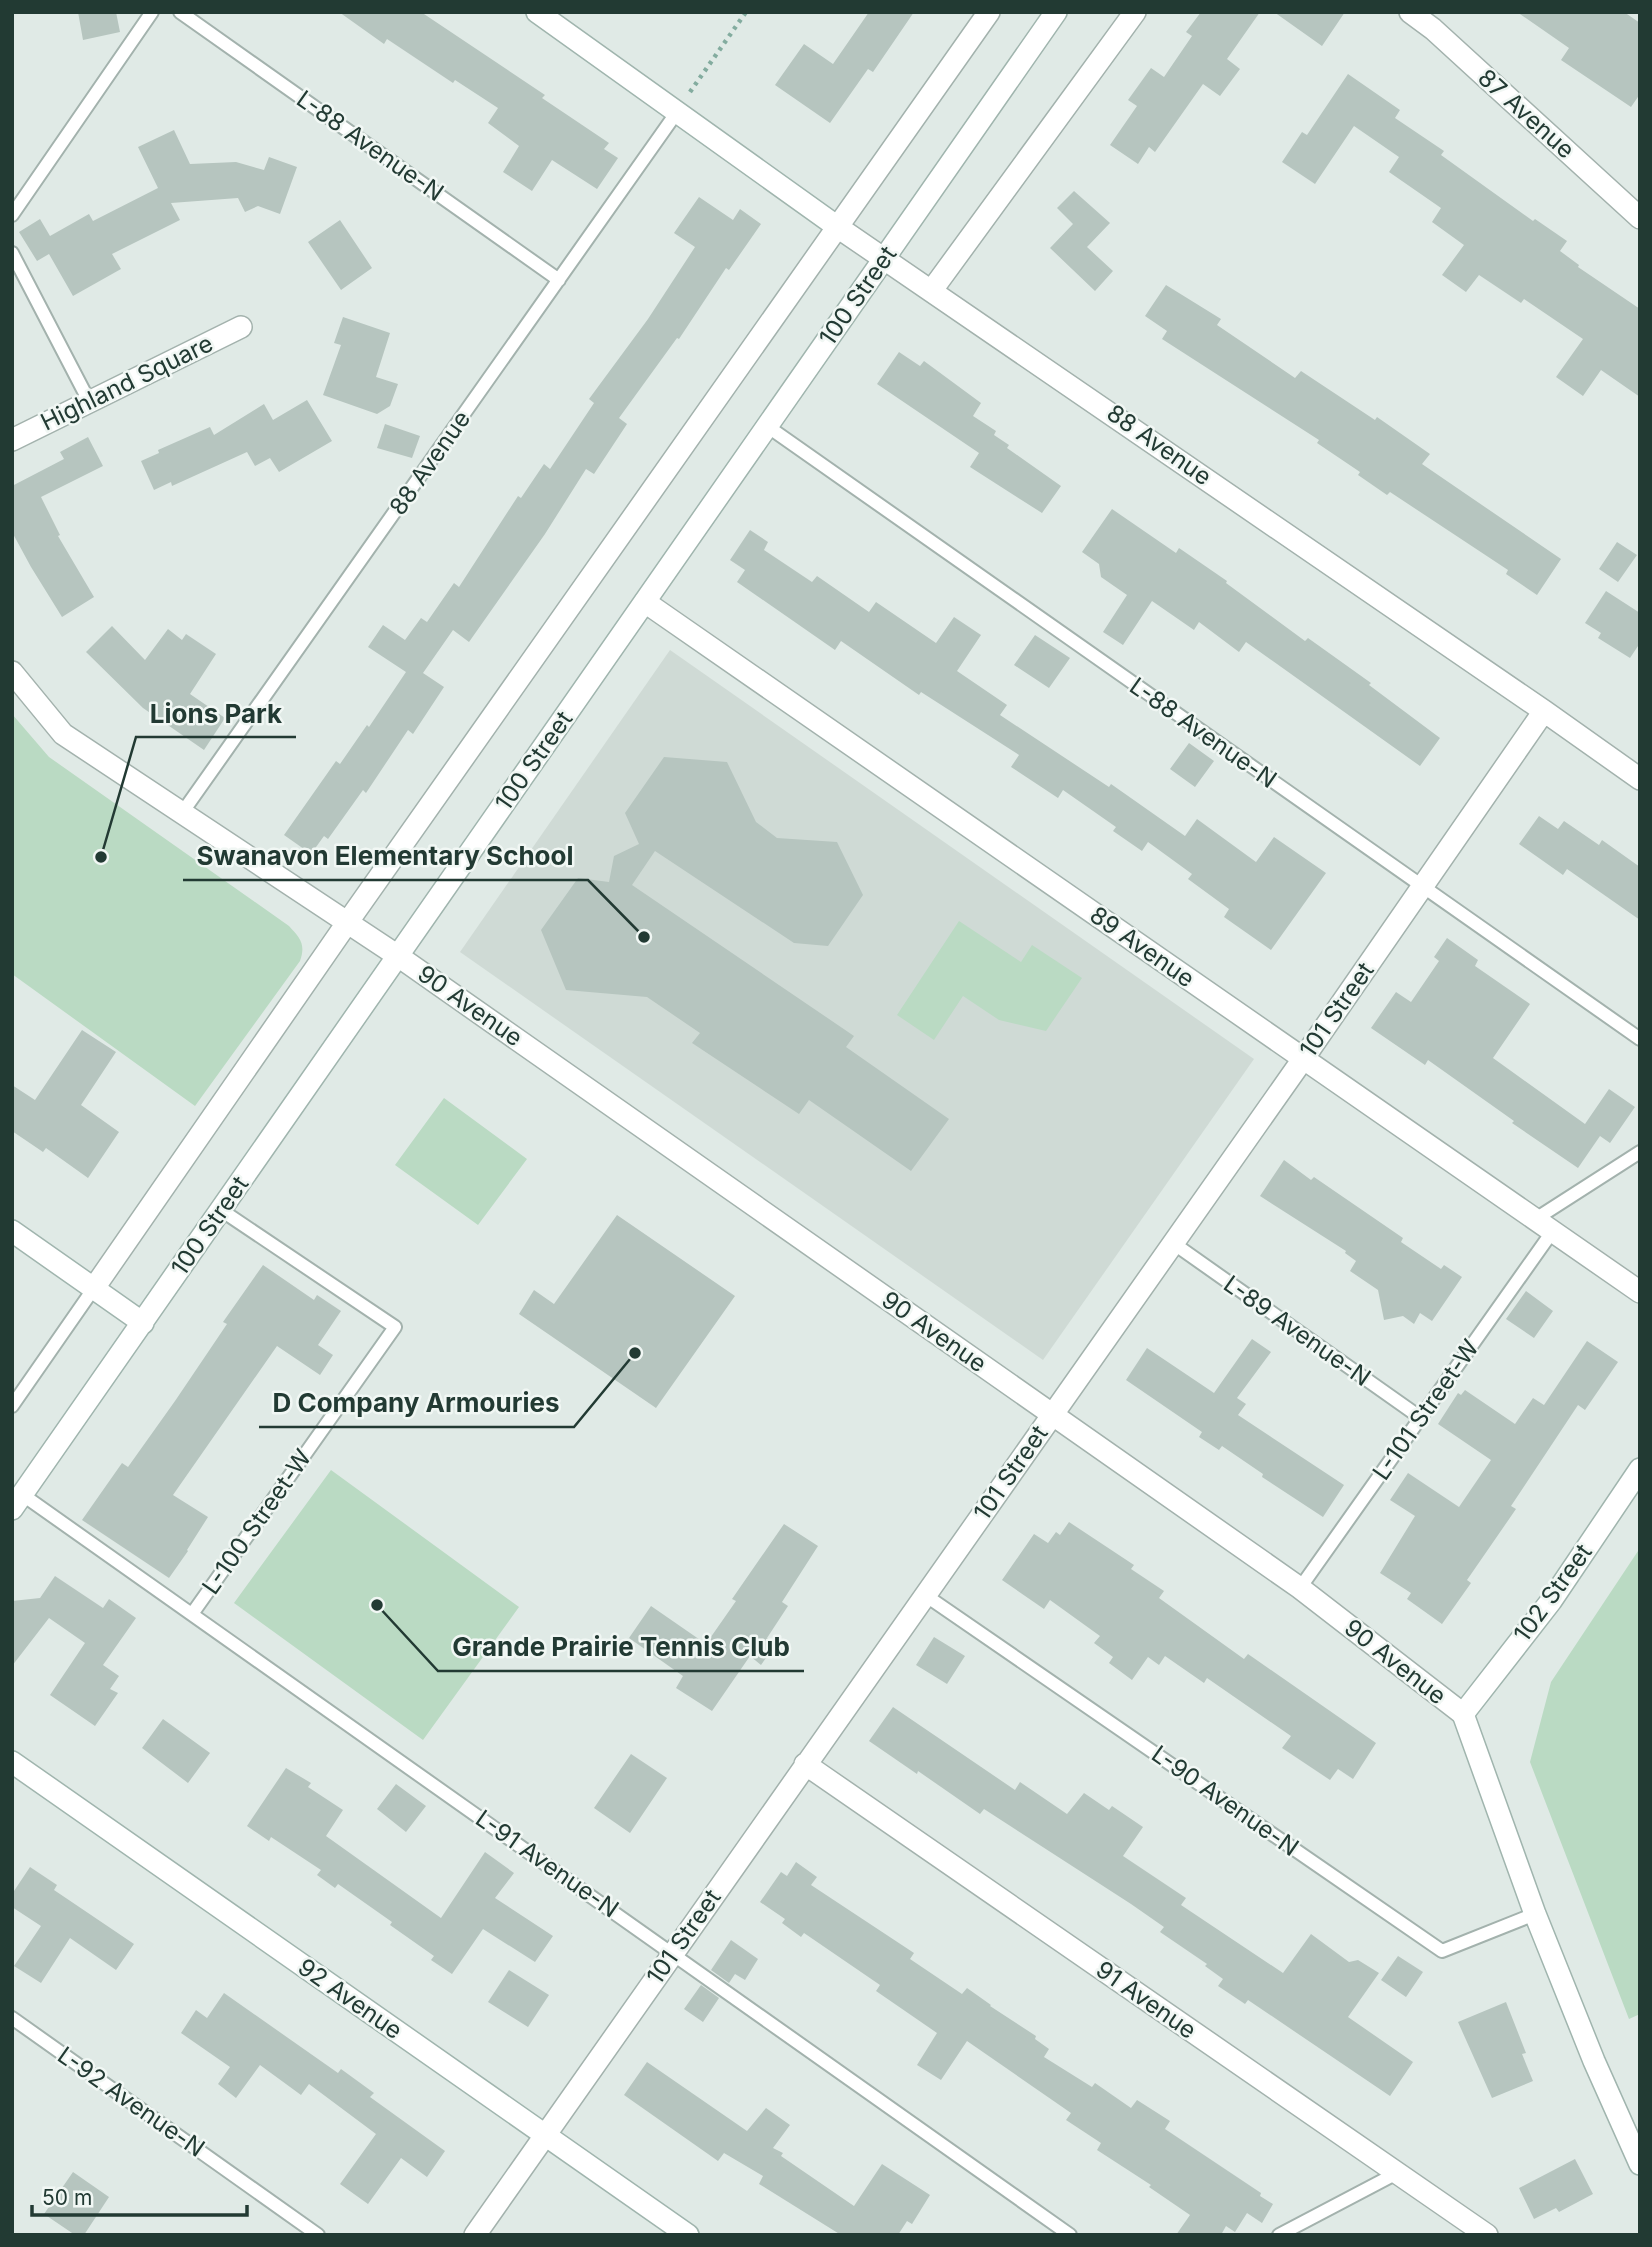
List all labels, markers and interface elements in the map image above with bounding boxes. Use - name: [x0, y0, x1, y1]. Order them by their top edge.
- street label: 87 Avenue: [1472, 63, 1580, 164]
- street label: L-88 Avenue-N: [291, 84, 449, 207]
- street label: 100 Street: [813, 240, 902, 351]
- street label: Highland Square: [36, 328, 218, 437]
- street label: 88 Avenue: [1102, 398, 1217, 491]
- street label: 88 Avenue: [383, 405, 476, 520]
- street label: L-88 Avenue-N: [1124, 671, 1282, 794]
- callout: Lions Park: [136, 690, 296, 737]
- text: Lions Park: [150, 698, 282, 729]
- street label: 100 Street: [489, 705, 578, 816]
- callout: Swanavon Elementary School: [183, 833, 588, 880]
- text: Swanavon Elementary School: [196, 840, 574, 871]
- street label: 89 Avenue: [1084, 900, 1200, 993]
- street label: 101 Street: [1293, 957, 1380, 1063]
- street label: 90 Avenue: [412, 959, 528, 1052]
- street label: 100 Street: [165, 1170, 254, 1281]
- street label: L-89 Avenue-N: [1218, 1269, 1376, 1392]
- street label: 90 Avenue: [876, 1285, 992, 1378]
- street label: L-101 Street-W: [1366, 1334, 1485, 1485]
- callout: D Company Armouries: [259, 1380, 574, 1427]
- text: D Company Armouries: [272, 1387, 560, 1418]
- street label: 101 Street: [967, 1420, 1054, 1526]
- street label: L-100 Street-W: [196, 1443, 317, 1600]
- street label: 102 Street: [1507, 1538, 1598, 1647]
- street label: 90 Avenue: [1339, 1613, 1452, 1710]
- callout: Grande Prairie Tennis Club: [438, 1624, 804, 1671]
- text: Grande Prairie Tennis Club: [452, 1631, 790, 1662]
- street label: L-90 Avenue-N: [1146, 1739, 1304, 1862]
- street label: L-91 Avenue-N: [470, 1804, 624, 1923]
- street label: 101 Street: [640, 1884, 727, 1990]
- street label: 92 Avenue: [293, 1952, 408, 2045]
- street label: 91 Avenue: [1091, 1955, 1202, 2045]
- street label: L-92 Avenue-N: [52, 2040, 210, 2163]
- scale bar: [32, 2174, 247, 2218]
- text: 50 m: [42, 2185, 92, 2210]

